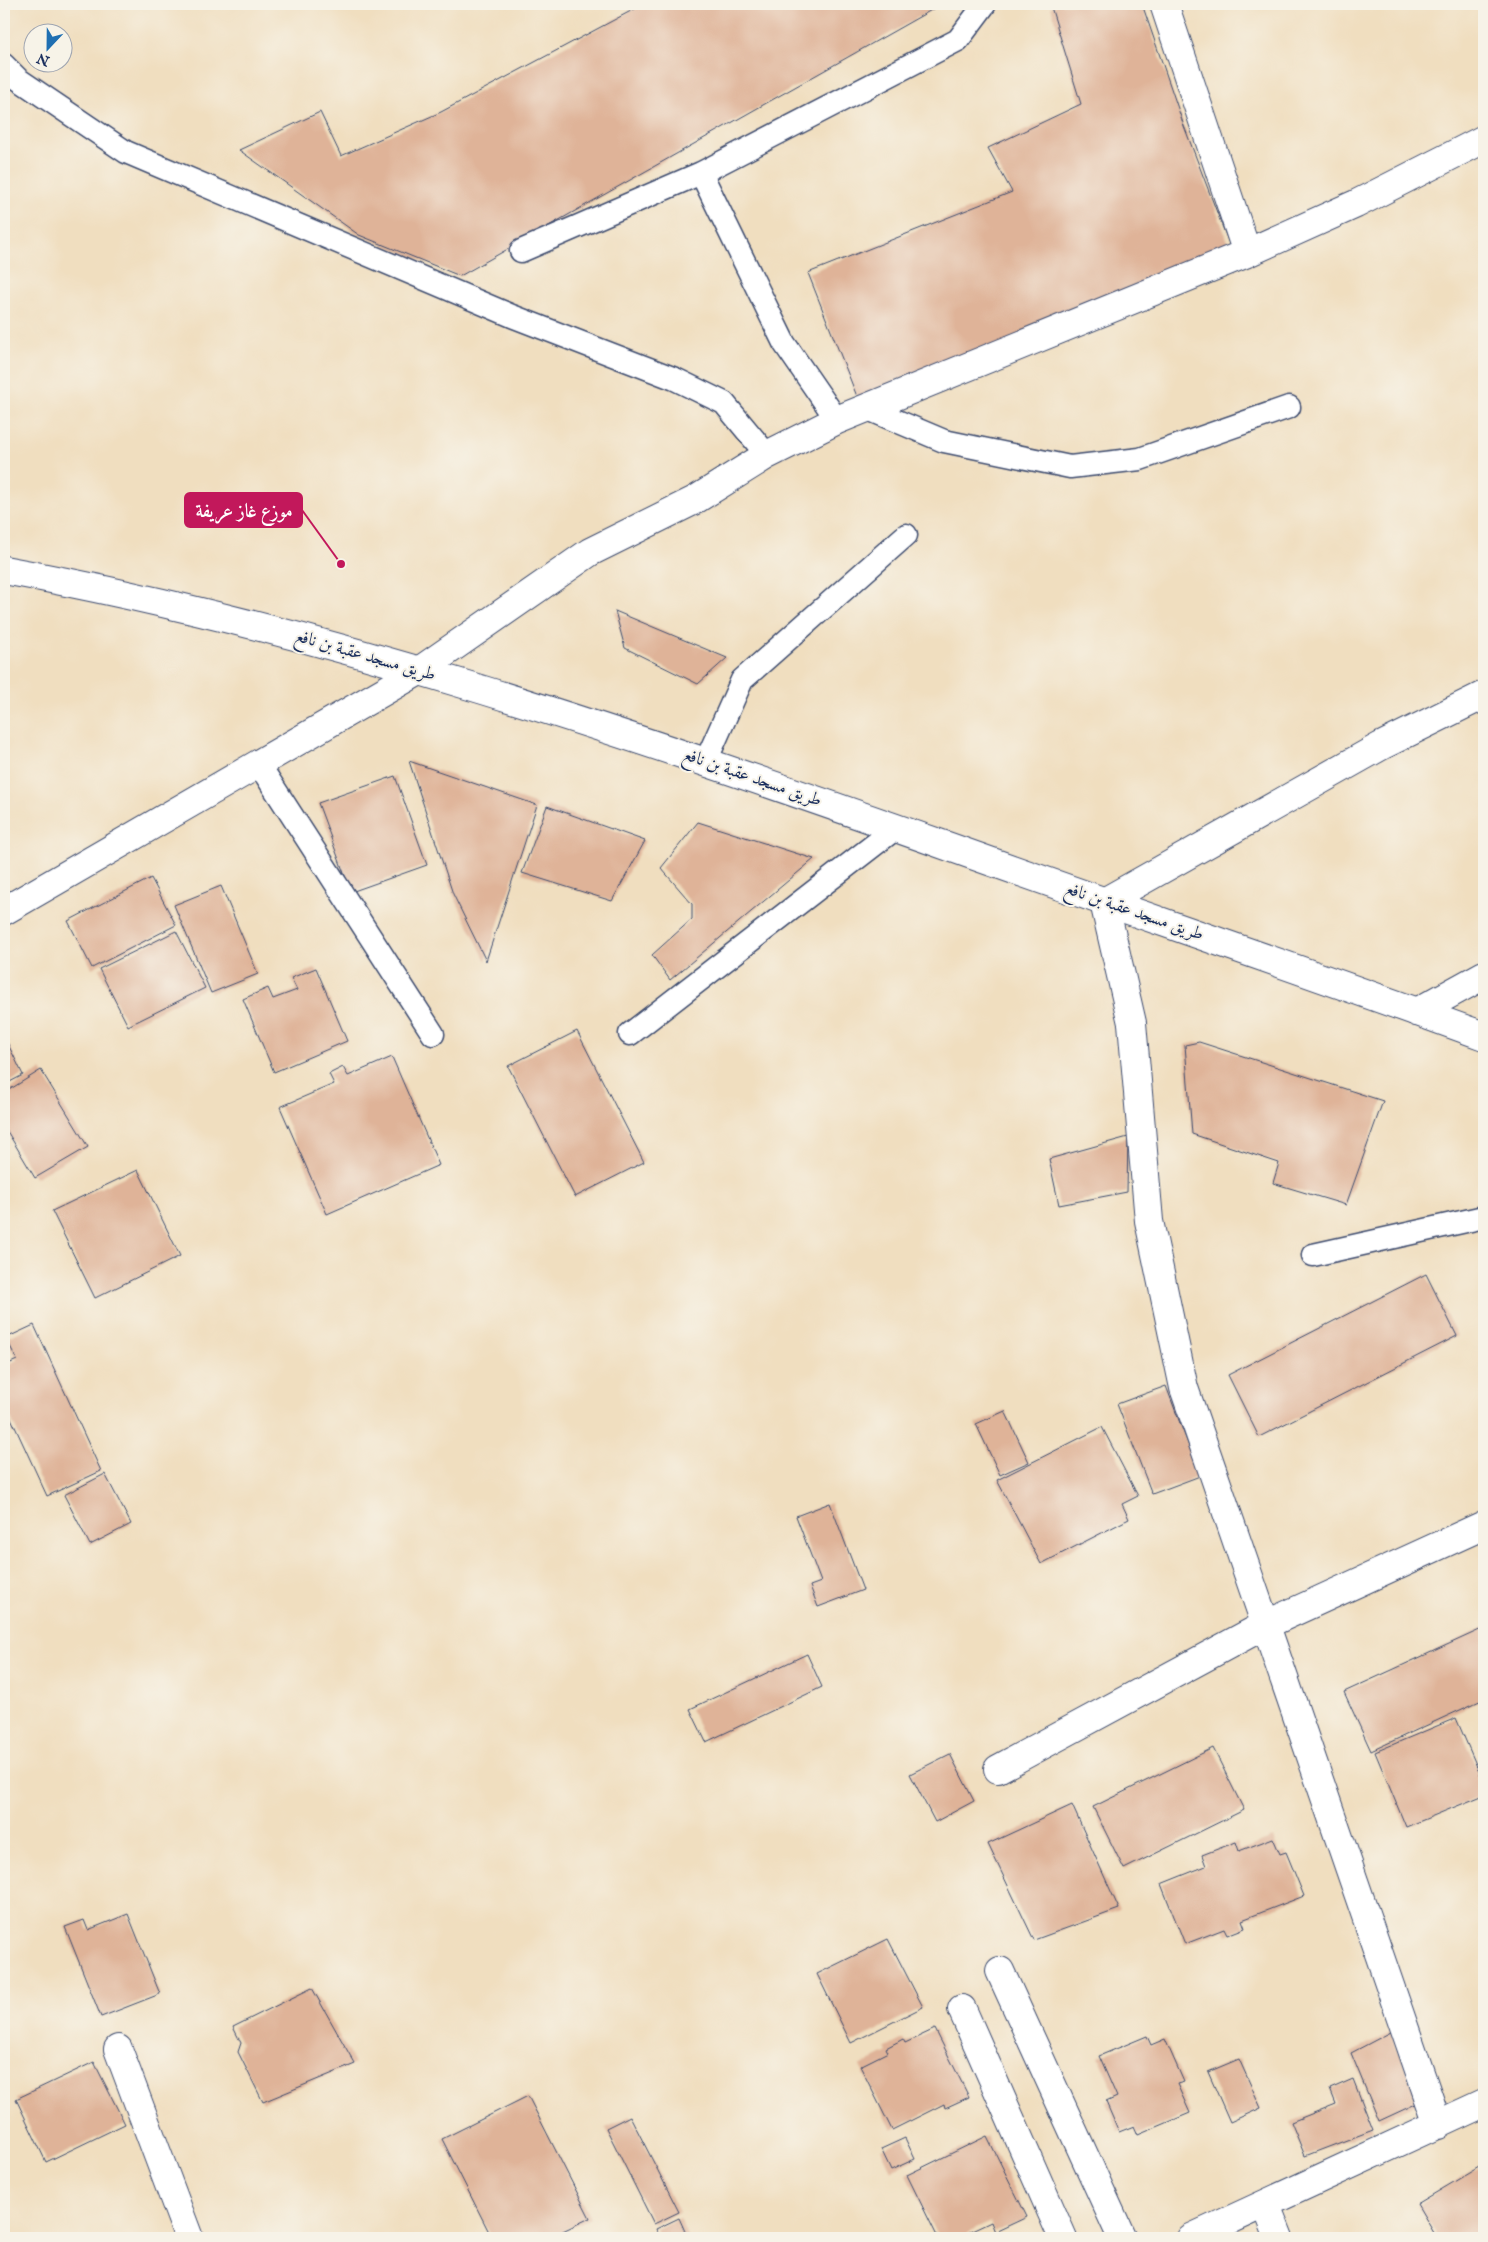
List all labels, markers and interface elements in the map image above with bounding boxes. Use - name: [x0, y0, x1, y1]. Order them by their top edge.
- north arrow: [22, 22, 72, 72]
- text: N: [35, 49, 53, 70]
- callout: موزع غاز عريفة: [185, 493, 302, 527]
- text: موزع غاز عريفة: [195, 500, 293, 526]
- street label: طريق مسجد عقبة بن نافع: [291, 625, 438, 690]
- street label: طريق مسجد عقبة بن نافع: [678, 743, 825, 815]
- street label: طريق مسجد عقبة بن نافع: [1060, 877, 1207, 949]

